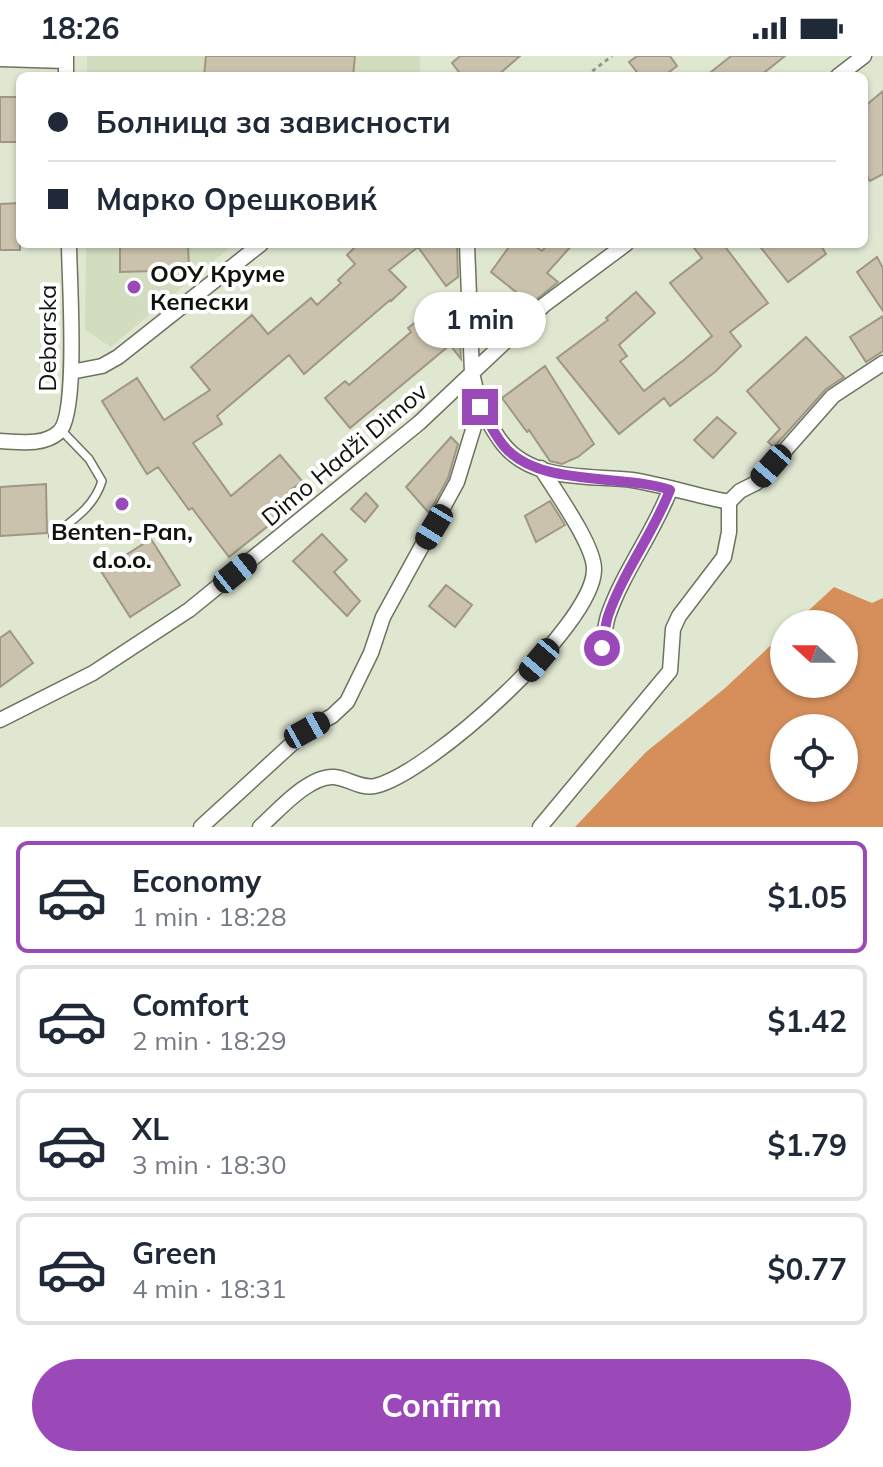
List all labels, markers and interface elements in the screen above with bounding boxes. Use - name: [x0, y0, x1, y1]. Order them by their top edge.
- text: 18:26: [40, 9, 119, 47]
- text: Болница за зависности: [96, 103, 451, 141]
- text: Марко Орешковиќ: [96, 180, 377, 218]
- place label: ООУ Круме Кепески: [150, 258, 285, 316]
- marker: ООУ Круме Кепески: [125, 278, 143, 296]
- street label: Debarska: [32, 285, 62, 391]
- callout: 1 min: [414, 291, 546, 347]
- text: 1 min: [446, 303, 514, 336]
- street label: Dimo Hadži Dimov: [255, 376, 433, 532]
- route end: [462, 389, 498, 425]
- car: [746, 440, 796, 492]
- marker: Benten-Pan, d.o.o.: [113, 495, 131, 513]
- car: [411, 500, 457, 554]
- place label: Benten-Pan, d.o.o.: [51, 516, 193, 574]
- car: [209, 549, 261, 597]
- north arrow: [770, 610, 858, 698]
- map controls: [770, 610, 858, 802]
- route start: [584, 630, 620, 666]
- car: [514, 634, 564, 686]
- car: [280, 708, 334, 752]
- button: locate: [770, 714, 858, 802]
- icon: car: [36, 861, 108, 933]
- text: Economy: [132, 862, 261, 900]
- text: $1.05: [768, 878, 847, 916]
- text: 1 min · 18:28: [132, 900, 287, 933]
- icon: car: [36, 985, 108, 1057]
- text: Comfort: [132, 986, 249, 1024]
- text: $1.42: [768, 1002, 847, 1040]
- text: 2 min · 18:29: [132, 1024, 287, 1057]
- icon: car: [36, 1109, 108, 1181]
- text: XL: [132, 1110, 169, 1148]
- text: $1.79: [768, 1126, 847, 1164]
- text: 3 min · 18:30: [132, 1148, 287, 1181]
- icon: car: [36, 1233, 108, 1305]
- text: Green: [132, 1234, 217, 1272]
- text: $0.77: [768, 1250, 847, 1288]
- text: 4 min · 18:31: [132, 1272, 287, 1305]
- button: Confirm: [32, 1359, 851, 1451]

